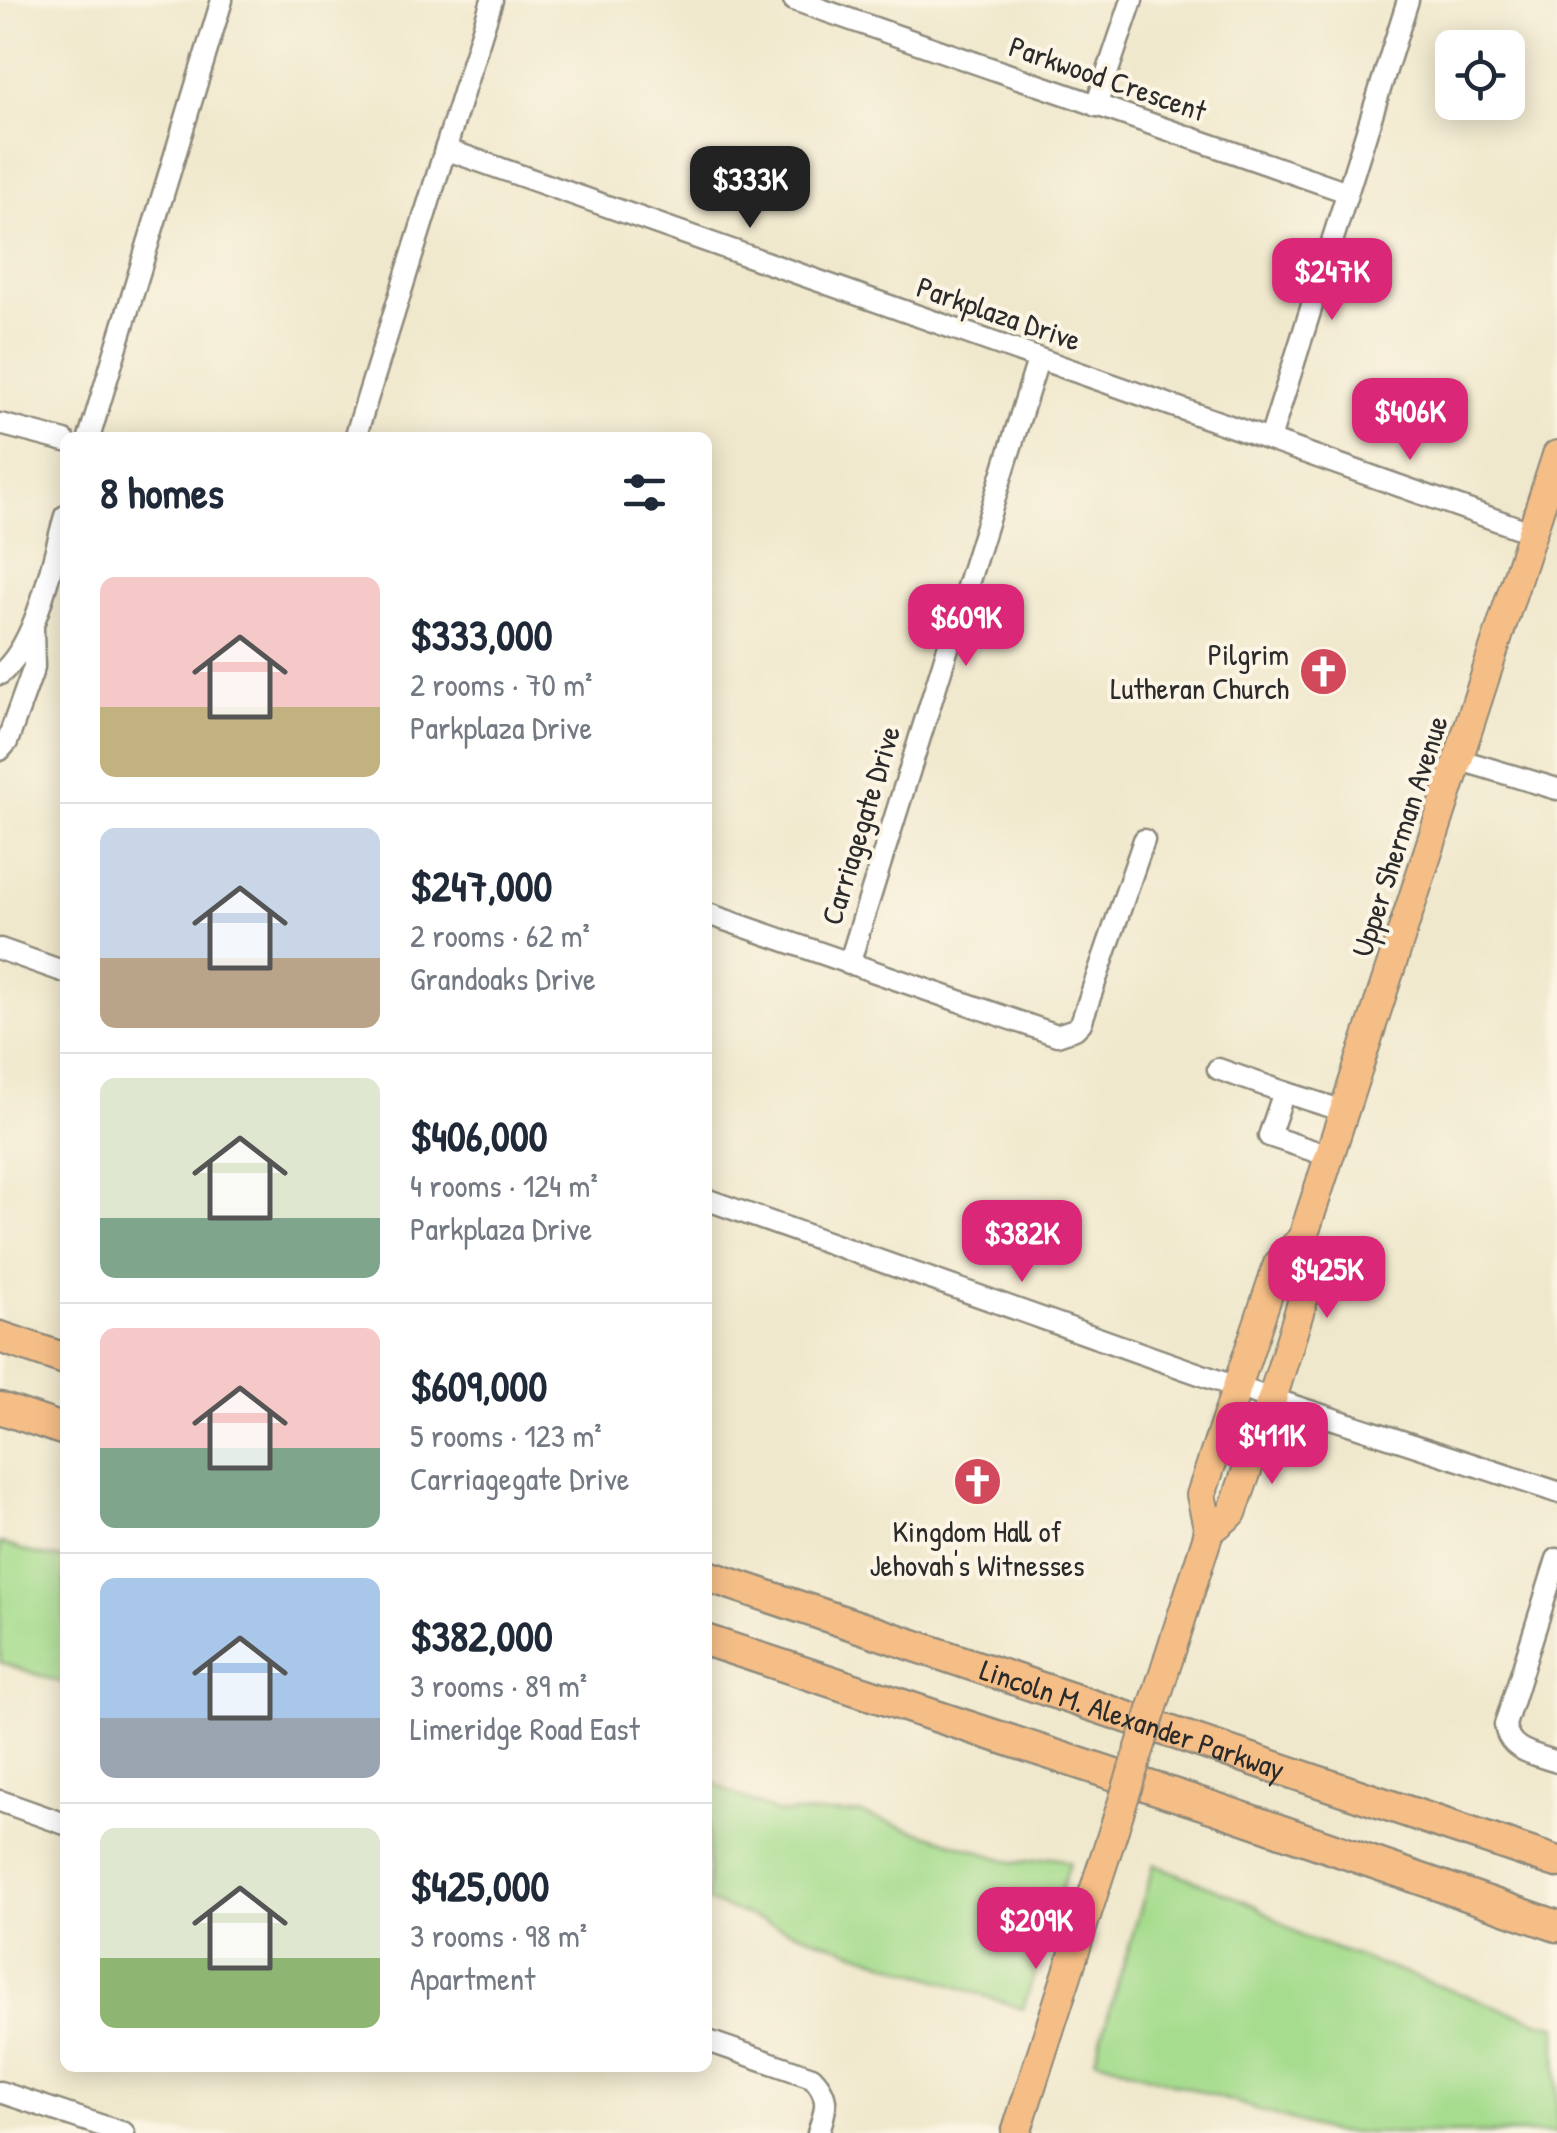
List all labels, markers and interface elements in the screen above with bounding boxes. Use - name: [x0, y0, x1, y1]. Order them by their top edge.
- street label: Parkwood Crescent: [1004, 26, 1212, 131]
- map controls: [1435, 30, 1525, 120]
- button: locate: [1435, 30, 1525, 120]
- pin: $333K: [680, 146, 820, 231]
- text: $333K: [712, 157, 788, 200]
- pin: $247K: [1262, 238, 1402, 323]
- text: $247K: [1294, 249, 1370, 292]
- street label: Parkplaza Drive: [912, 266, 1086, 360]
- pin: $406K: [1340, 378, 1480, 463]
- text: $406K: [1374, 389, 1446, 432]
- text: 8 homes: [100, 464, 224, 521]
- icon: filters: [617, 465, 672, 520]
- pin: $609K: [896, 584, 1036, 669]
- text: $609K: [930, 595, 1002, 638]
- text: $333,000: [410, 606, 553, 663]
- icon: home: [180, 617, 300, 737]
- place label: Pilgrim Lutheran Church: [1110, 634, 1289, 708]
- church icon: Pilgrim Lutheran Church: [1298, 645, 1350, 697]
- text: 2 rooms · 70 m²: [410, 663, 592, 706]
- text: Parkplaza Drive: [410, 706, 592, 749]
- street label: Upper Sherman Avenue: [1341, 710, 1457, 962]
- street label: Carriagegate Drive: [811, 721, 909, 929]
- text: $247,000: [410, 857, 552, 914]
- icon: home: [180, 868, 300, 988]
- text: 2 rooms · 62 m²: [410, 914, 590, 957]
- text: Grandoaks Drive: [410, 957, 596, 1000]
- text: $406,000: [410, 1107, 548, 1164]
- icon: home: [180, 1118, 300, 1238]
- text: 4 rooms · 124 m²: [410, 1164, 598, 1207]
- pin: $382K: [952, 1200, 1092, 1285]
- text: Parkplaza Drive: [410, 1207, 592, 1250]
- text: $382K: [984, 1211, 1060, 1254]
- pin: $425K: [1257, 1236, 1397, 1321]
- text: $425K: [1290, 1247, 1364, 1290]
- text: $609,000: [410, 1357, 547, 1414]
- icon: home: [180, 1368, 300, 1488]
- pin: $411K: [1202, 1402, 1342, 1487]
- text: $411K: [1238, 1413, 1306, 1456]
- text: 5 rooms · 123 m²: [410, 1414, 602, 1457]
- church icon: Kingdom Hall of Jehovah's Witnesses: [951, 1456, 1003, 1508]
- text: Carriagegate Drive: [410, 1457, 630, 1500]
- place label: Kingdom Hall of Jehovah's Witnesses: [869, 1511, 1085, 1585]
- text: $382,000: [410, 1607, 553, 1664]
- icon: home: [180, 1618, 300, 1738]
- street label: Lincoln M. Alexander Parkway: [975, 1649, 1290, 1789]
- text: 3 rooms · 89 m²: [410, 1664, 587, 1707]
- text: Limeridge Road East: [410, 1707, 640, 1750]
- text: $425,000: [410, 1857, 549, 1914]
- icon: home: [180, 1868, 300, 1988]
- pin: $209K: [966, 1887, 1106, 1972]
- text: $209K: [999, 1898, 1073, 1941]
- text: 3 rooms · 98 m²: [410, 1914, 587, 1957]
- text: Apartment: [410, 1957, 535, 2000]

